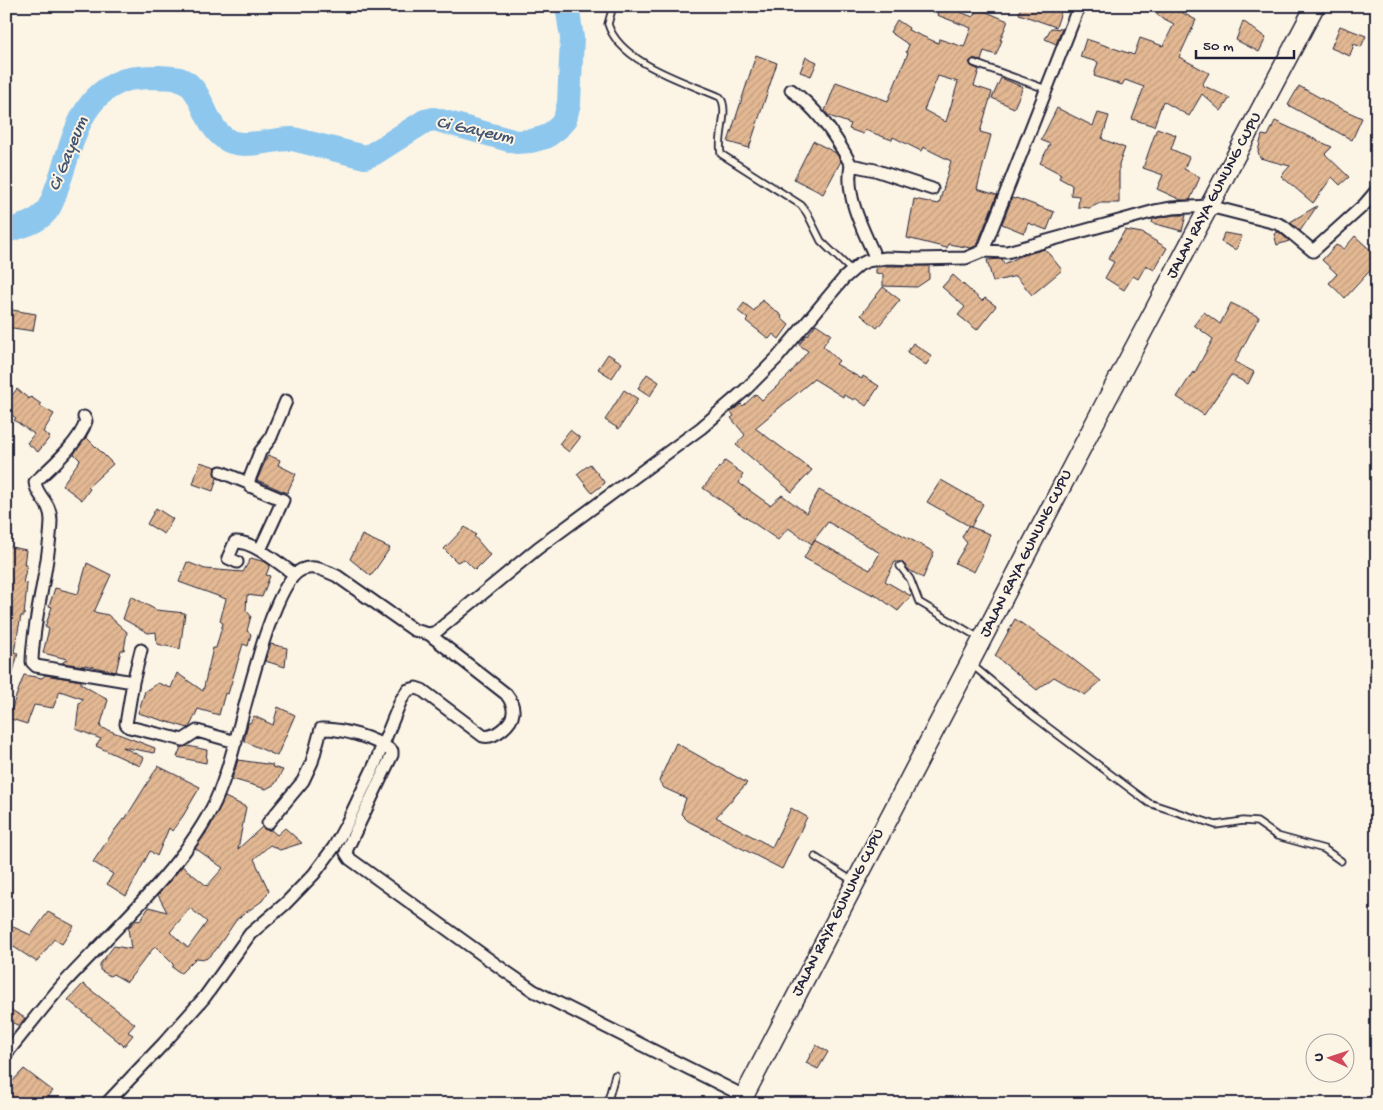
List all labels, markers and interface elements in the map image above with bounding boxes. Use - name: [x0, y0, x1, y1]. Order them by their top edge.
- scale bar: [1196, 28, 1293, 60]
- text: 50 m: [1203, 38, 1234, 56]
- street label: JALAN RAYA GUNUNG CUPU: [1163, 110, 1267, 282]
- water label: Ci Gayeum: [45, 113, 94, 194]
- water label: Ci Gayeum: [434, 113, 516, 149]
- street label: JALAN RAYA GUNUNG CUPU: [976, 467, 1078, 641]
- street label: JALAN RAYA GUNUNG CUPU: [788, 826, 890, 1000]
- north arrow: [1306, 1032, 1356, 1082]
- text: U: [1311, 1053, 1328, 1062]

